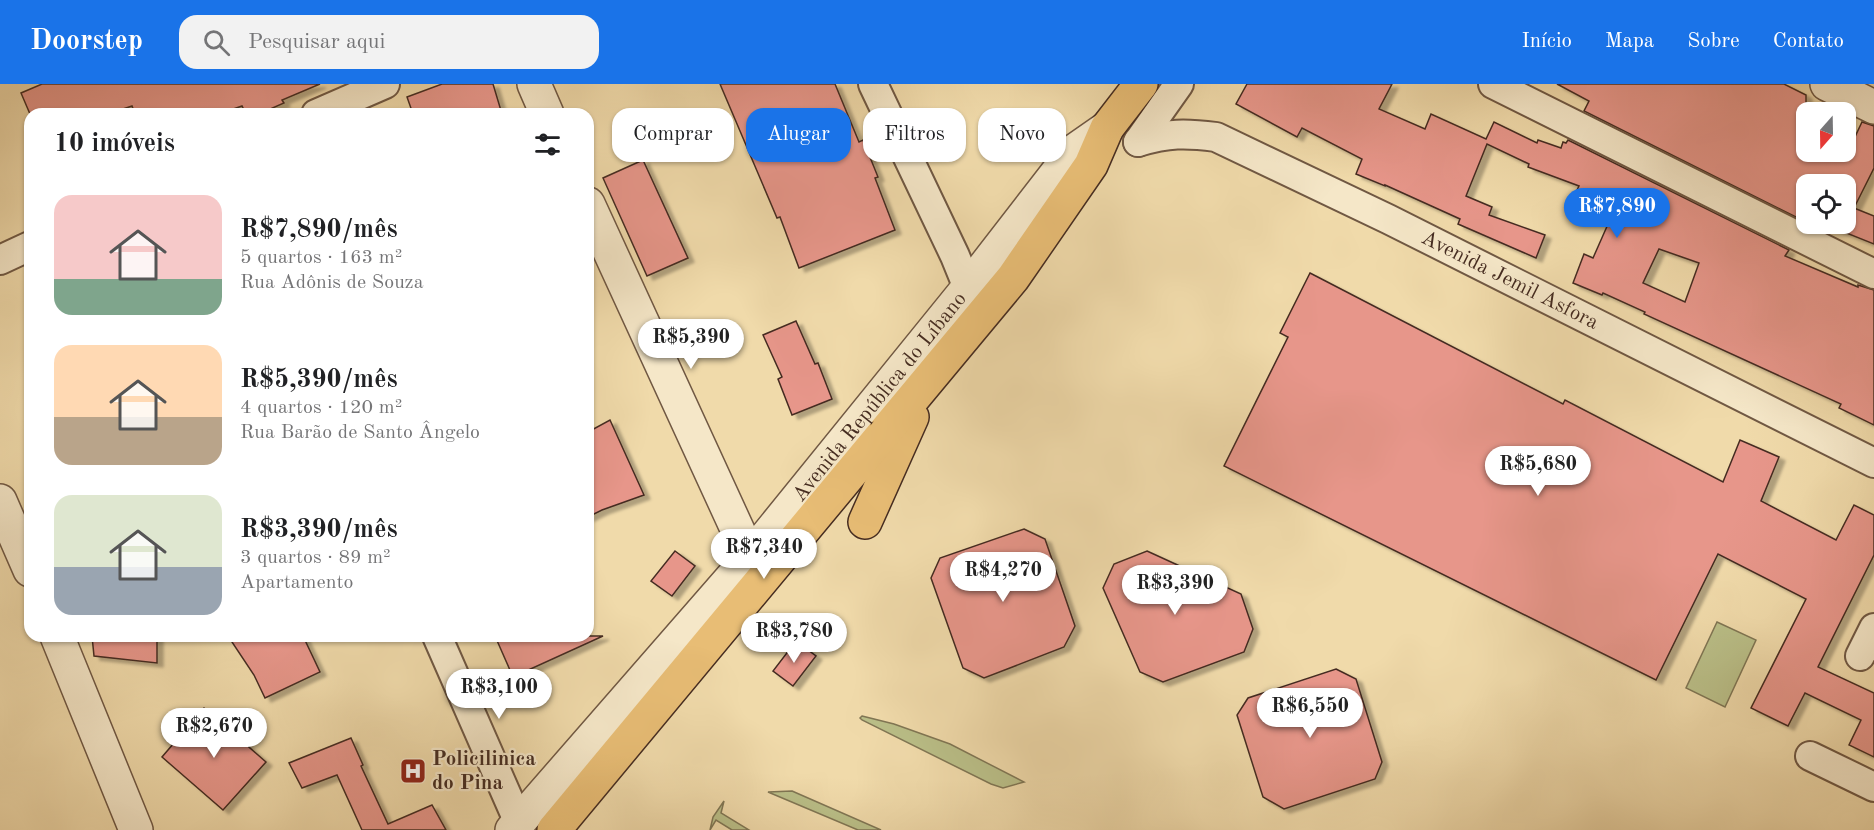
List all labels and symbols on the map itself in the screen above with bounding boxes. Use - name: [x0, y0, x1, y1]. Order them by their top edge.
- north arrow: [1796, 102, 1856, 162]
- pin: R$7,890: [1562, 188, 1672, 239]
- street label: Avenida Jemil Asfora: [1418, 227, 1602, 333]
- street label: Avenida República do Líbano: [789, 288, 971, 506]
- pin: R$5,390: [636, 319, 746, 370]
- pin: R$5,680: [1483, 446, 1593, 497]
- pin: R$7,340: [709, 529, 819, 580]
- pin: R$4,270: [948, 552, 1058, 603]
- pin: R$3,390: [1120, 565, 1230, 616]
- pin: R$3,780: [739, 613, 849, 664]
- pin: R$3,100: [444, 669, 554, 720]
- pin: R$6,550: [1255, 688, 1365, 739]
- pin: R$2,670: [159, 708, 269, 759]
- place label: Policilinica do Pina: [432, 749, 536, 794]
- hospital icon: Policilinica do Pina: [398, 756, 428, 786]

